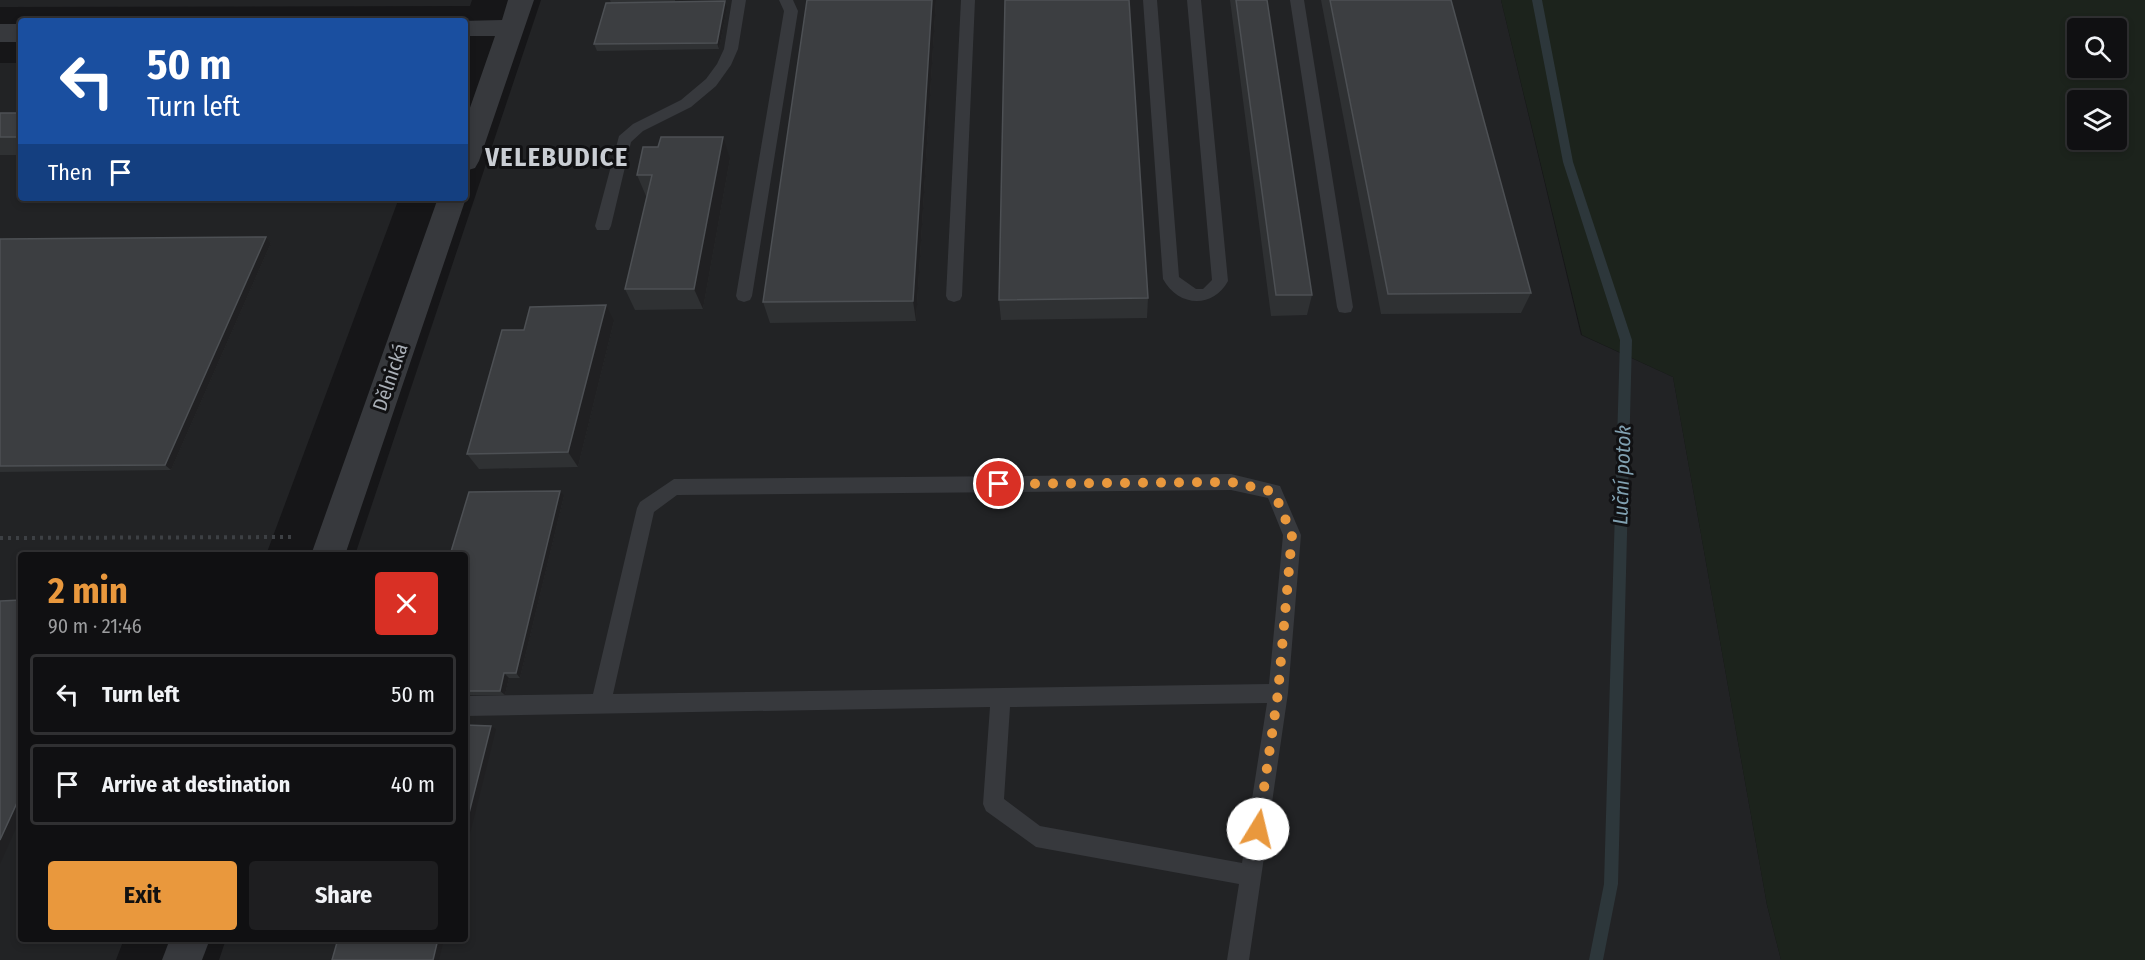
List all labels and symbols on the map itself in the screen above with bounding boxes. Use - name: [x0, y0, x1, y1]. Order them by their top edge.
- district label: VELEBUDICE: [484, 142, 629, 173]
- street label: Dělnická: [367, 340, 413, 414]
- water label: Luční potok: [1607, 425, 1637, 525]
- pin: [973, 458, 1024, 509]
- position arrow: [1226, 797, 1290, 861]

